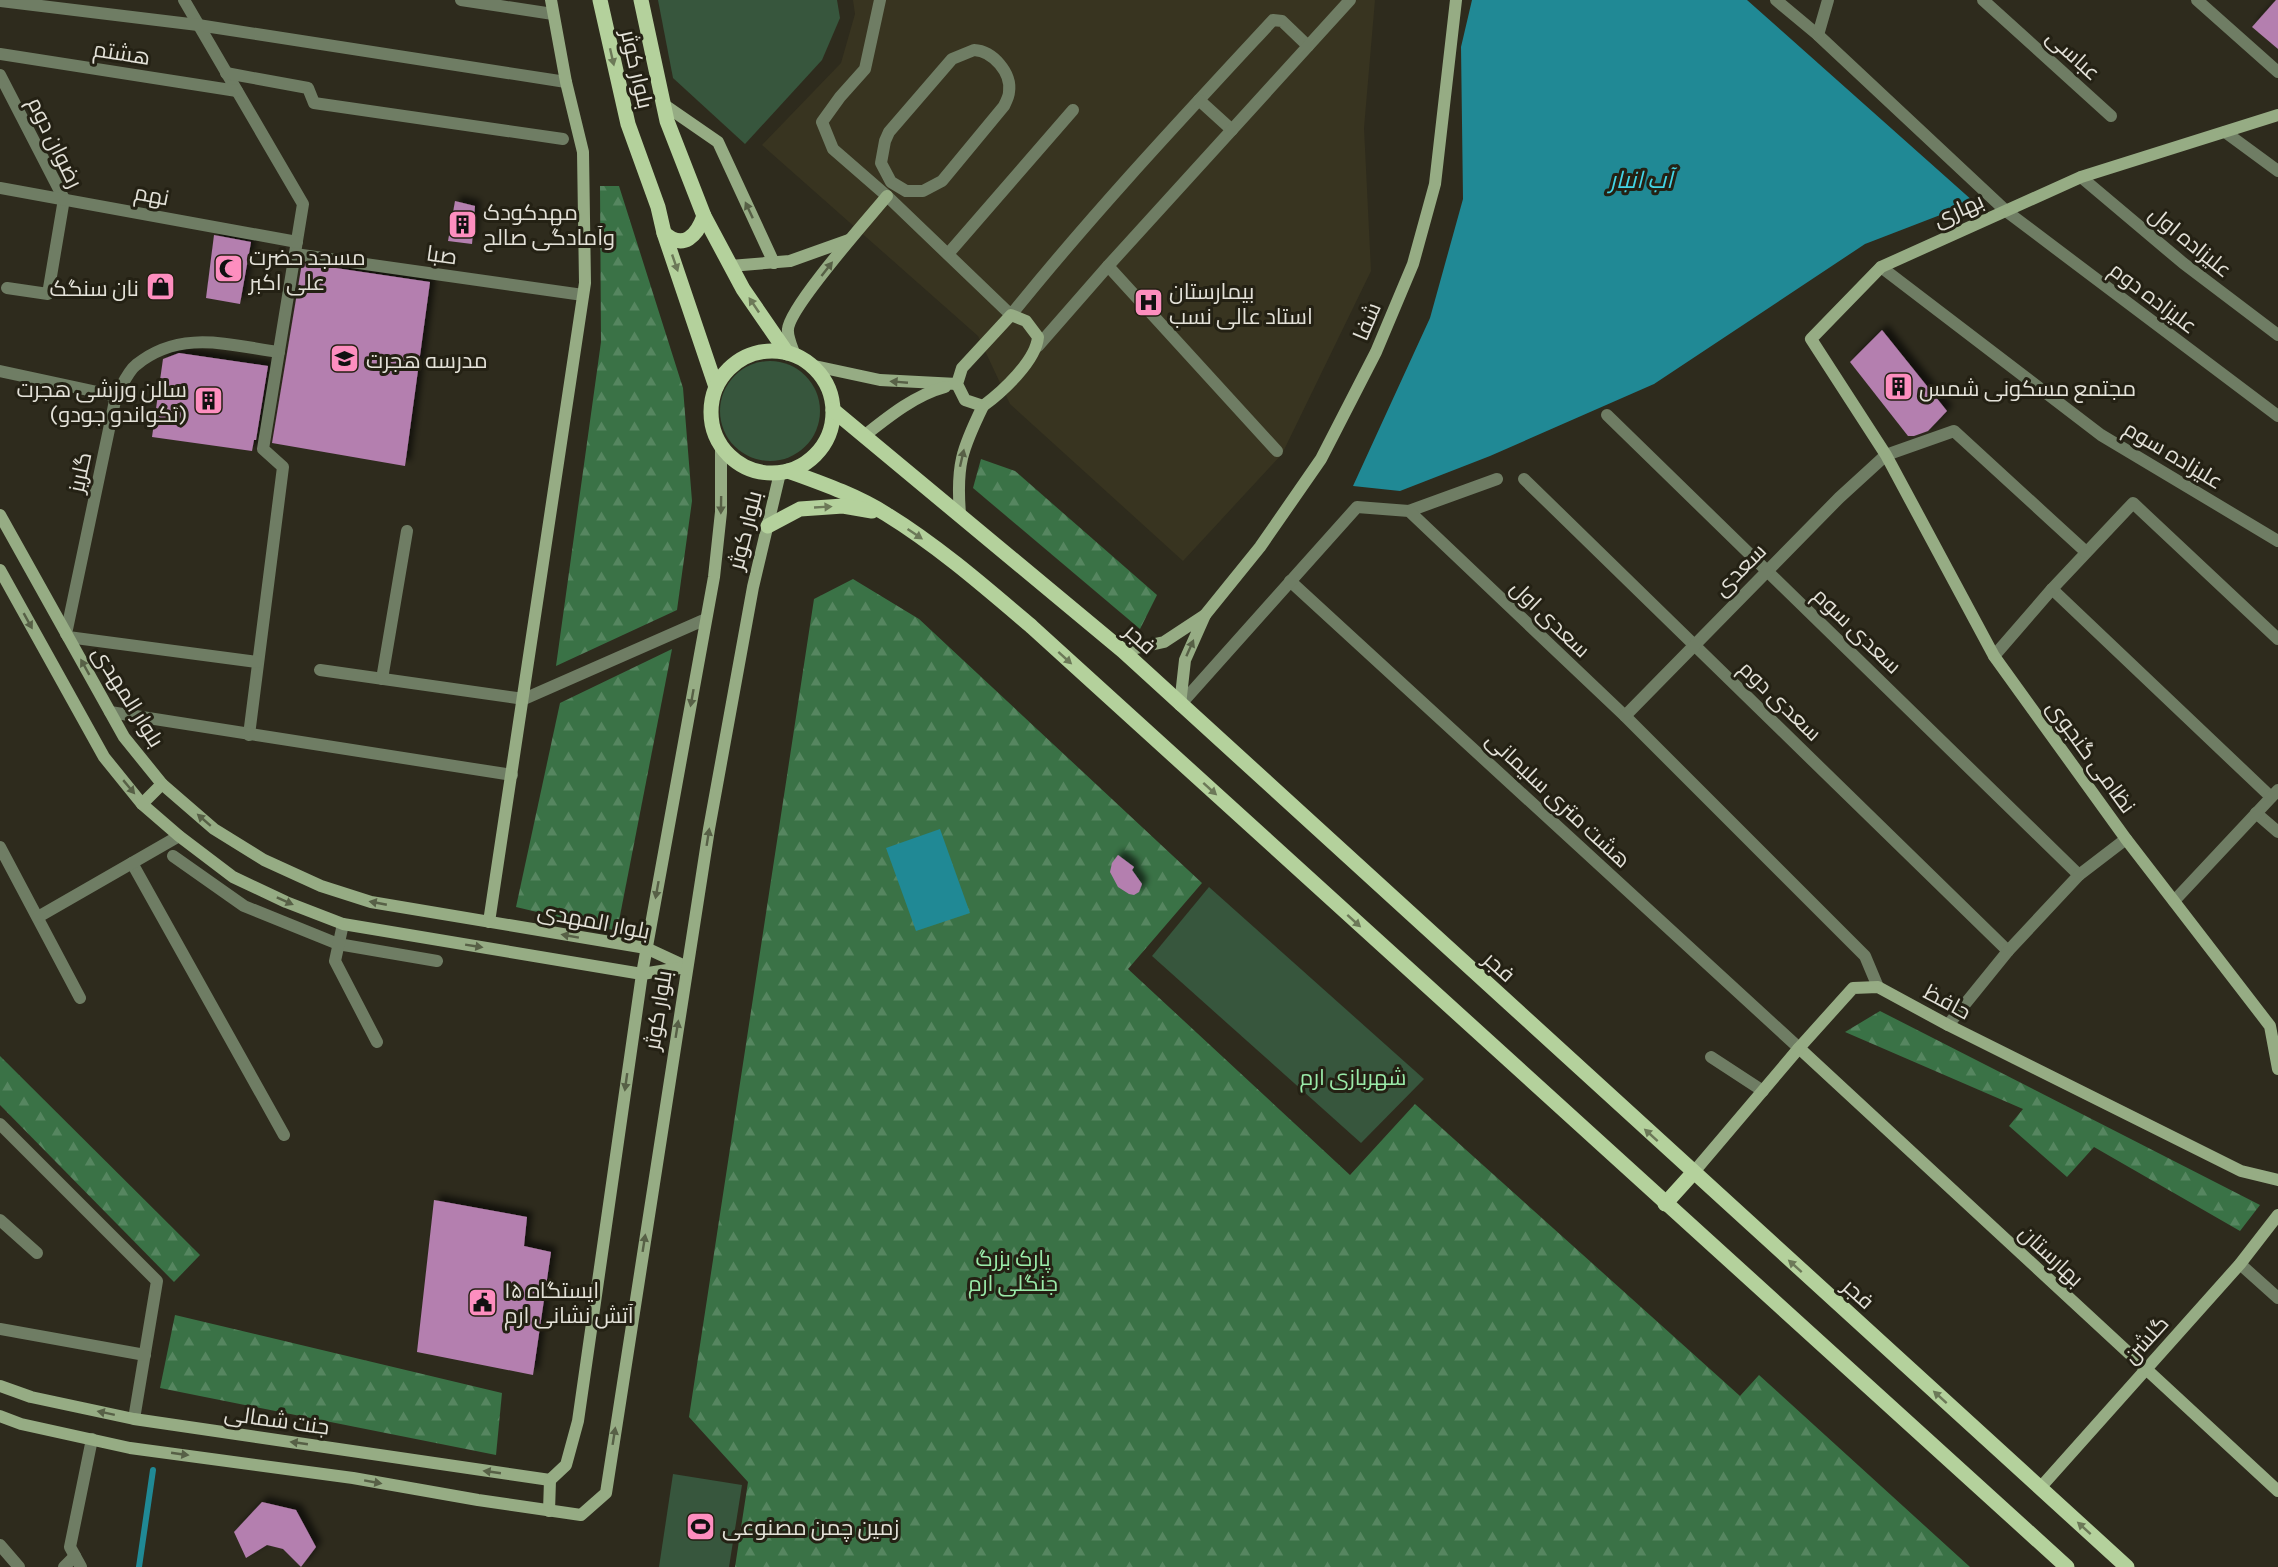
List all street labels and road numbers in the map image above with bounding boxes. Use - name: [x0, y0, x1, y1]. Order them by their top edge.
- street label: عباسی: [2041, 23, 2107, 86]
- street label: بلوار کوثر: [615, 25, 660, 111]
- street label: هشتم: [91, 34, 152, 73]
- street label: رضوان دوم: [20, 92, 90, 193]
- street label: نهم: [132, 177, 172, 214]
- street label: بهاری: [1929, 186, 1988, 233]
- street label: علیزاده اول: [2144, 199, 2238, 283]
- street label: صبا: [425, 238, 459, 270]
- street label: علیزاده دوم: [2103, 255, 2203, 341]
- street label: شفا: [1346, 298, 1386, 344]
- street label: علیزاده سوم: [2118, 414, 2229, 497]
- street label: گلریز: [61, 449, 96, 497]
- street label: بلوار کوثر: [721, 488, 767, 574]
- street label: سعدی: [1707, 537, 1771, 601]
- street label: سعدی اول: [1505, 573, 1597, 663]
- street label: سعدی سوم: [1806, 581, 1908, 681]
- street label: فجر: [1118, 616, 1162, 659]
- street label: بلوار المهدی: [86, 640, 171, 752]
- street label: سعدی دوم: [1732, 654, 1828, 748]
- street label: نظامی گنجوی: [2041, 694, 2142, 819]
- street label: هشت متری سلیمانی: [1480, 725, 1637, 874]
- street label: بلوار المهدی: [535, 896, 653, 945]
- street label: فجر: [1477, 944, 1521, 987]
- street label: بلوار کوثر: [637, 968, 677, 1054]
- street label: حافظ: [1920, 977, 1976, 1025]
- street label: بهارستان: [2013, 1218, 2090, 1292]
- street label: فجر: [1836, 1271, 1880, 1314]
- street label: گلشن: [2116, 1309, 2174, 1369]
- street label: جنت شمالی: [223, 1398, 331, 1441]

